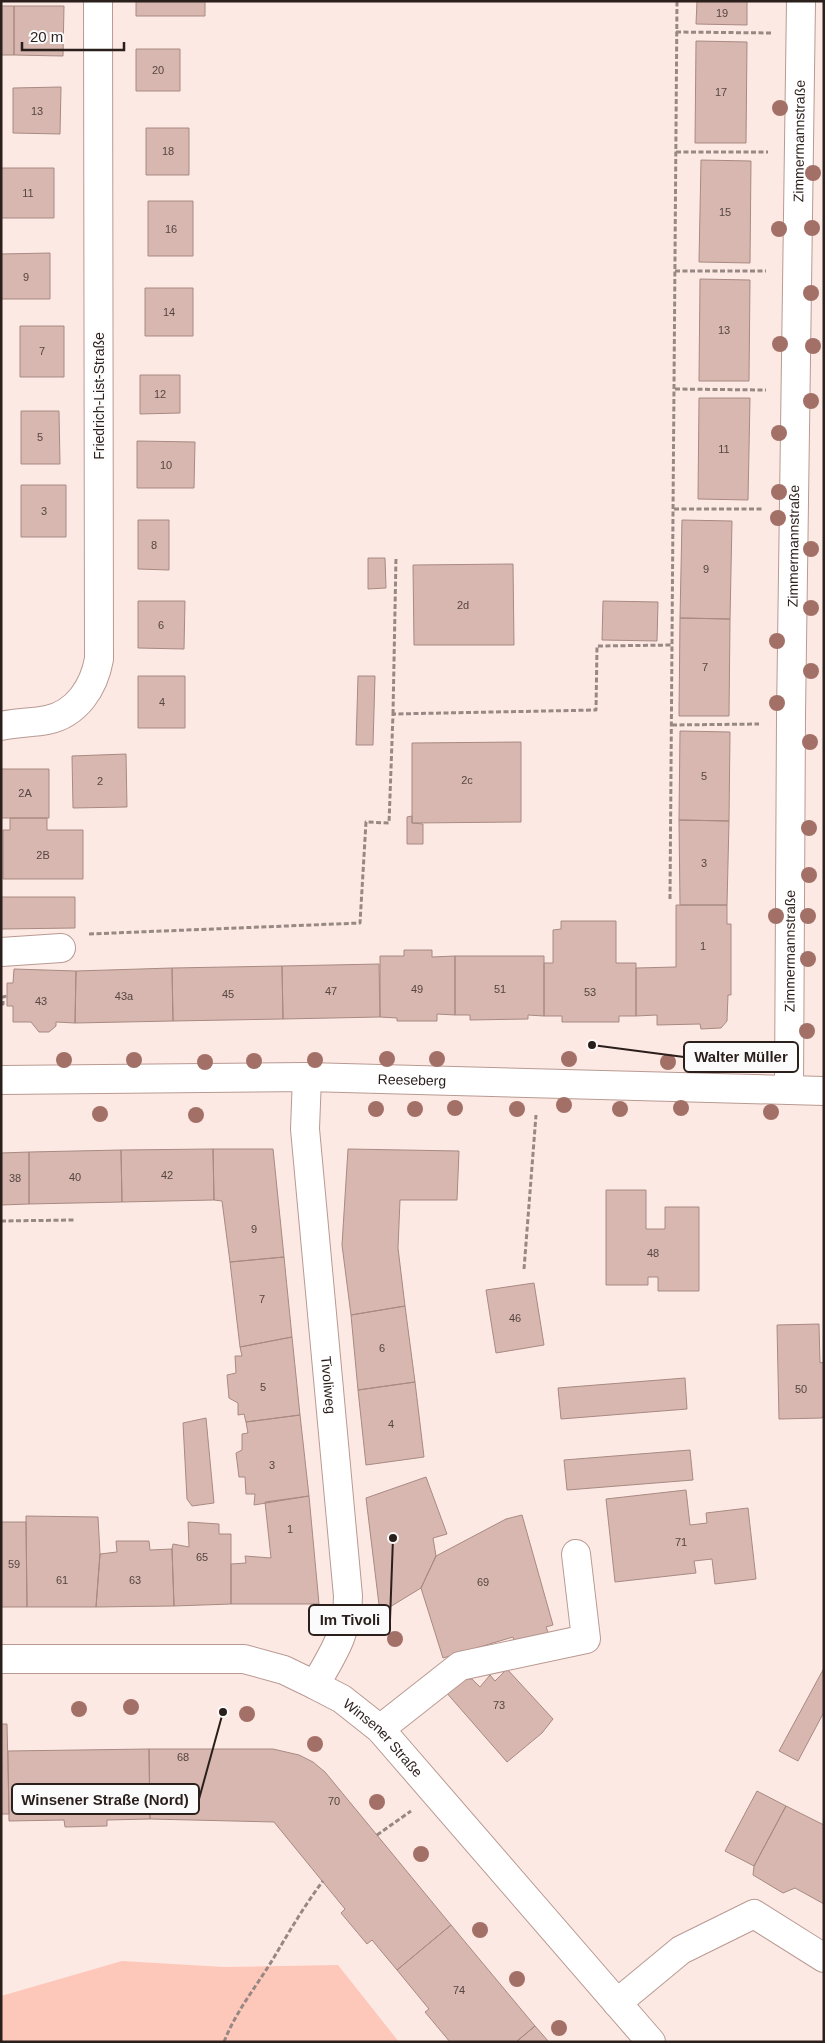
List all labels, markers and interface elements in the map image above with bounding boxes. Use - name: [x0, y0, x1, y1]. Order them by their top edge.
- house number: 19: [716, 7, 728, 19]
- scale bar: [22, 20, 125, 52]
- text: 20 m: [30, 28, 63, 45]
- house number: 20: [152, 64, 164, 76]
- street label: Zimmermannstraße: [790, 80, 808, 202]
- house number: 17: [715, 86, 727, 98]
- house number: 13: [31, 105, 43, 117]
- house number: 18: [162, 145, 174, 157]
- house number: 11: [22, 187, 34, 199]
- house number: 15: [719, 206, 731, 218]
- house number: 16: [165, 223, 177, 235]
- house number: 9: [23, 271, 29, 283]
- house number: 14: [163, 306, 175, 318]
- house number: 13: [718, 324, 730, 336]
- street label: Friedrich-List-Straße: [91, 332, 107, 460]
- house number: 7: [39, 345, 45, 357]
- house number: 12: [154, 388, 166, 400]
- house number: 5: [37, 431, 43, 443]
- house number: 11: [718, 443, 730, 455]
- house number: 10: [160, 459, 172, 471]
- street label: Zimmermannstraße: [785, 485, 802, 607]
- house number: 3: [41, 505, 47, 517]
- house number: 8: [151, 539, 157, 551]
- house number: 9: [703, 563, 709, 575]
- house number: 2d: [457, 599, 469, 611]
- house number: 6: [158, 619, 164, 631]
- house number: 7: [702, 661, 708, 673]
- house number: 4: [159, 696, 165, 708]
- house number: 5: [701, 770, 707, 782]
- house number: 2c: [461, 774, 473, 786]
- house number: 2: [97, 775, 103, 787]
- house number: 2A: [18, 787, 32, 799]
- house number: 2B: [36, 849, 50, 861]
- house number: 3: [701, 857, 707, 869]
- street label: Zimmermannstraße: [781, 890, 798, 1012]
- house number: 1: [700, 940, 706, 952]
- house number: 49: [411, 983, 423, 995]
- house number: 51: [494, 983, 506, 995]
- house number: 47: [325, 985, 337, 997]
- house number: 53: [584, 986, 596, 998]
- house number: 45: [222, 988, 234, 1000]
- house number: 43a: [115, 990, 134, 1002]
- house number: 43: [35, 995, 47, 1007]
- callout: Walter Müller: [684, 1042, 798, 1072]
- text: Walter Müller: [694, 1048, 788, 1065]
- street label: Reeseberg: [377, 1071, 446, 1089]
- house number: 42: [161, 1169, 173, 1181]
- house number: 40: [69, 1171, 81, 1183]
- house number: 38: [9, 1172, 21, 1184]
- house number: 9: [251, 1223, 257, 1235]
- house number: 48: [647, 1247, 659, 1259]
- house number: 7: [259, 1293, 265, 1305]
- house number: 46: [509, 1312, 521, 1324]
- house number: 6: [379, 1342, 385, 1354]
- street label: Tivoliweg: [318, 1355, 339, 1414]
- house number: 5: [260, 1381, 266, 1393]
- house number: 50: [795, 1383, 807, 1395]
- house number: 4: [388, 1418, 394, 1430]
- house number: 3: [269, 1459, 275, 1471]
- house number: 1: [287, 1523, 293, 1535]
- house number: 71: [675, 1536, 687, 1548]
- house number: 65: [196, 1551, 208, 1563]
- house number: 59: [8, 1558, 20, 1570]
- house number: 61: [56, 1574, 68, 1586]
- house number: 63: [129, 1574, 141, 1586]
- house number: 69: [477, 1576, 489, 1588]
- callout: Im Tivoli: [309, 1605, 390, 1635]
- text: Im Tivoli: [320, 1611, 380, 1628]
- street label: Winsener Straße: [340, 1695, 426, 1780]
- house number: 73: [493, 1699, 505, 1711]
- house number: 68: [177, 1751, 189, 1763]
- callout: Winsener Straße (Nord): [12, 1784, 199, 1814]
- text: Winsener Straße (Nord): [21, 1791, 189, 1808]
- house number: 70: [328, 1795, 340, 1807]
- house number: 74: [453, 1984, 465, 1996]

